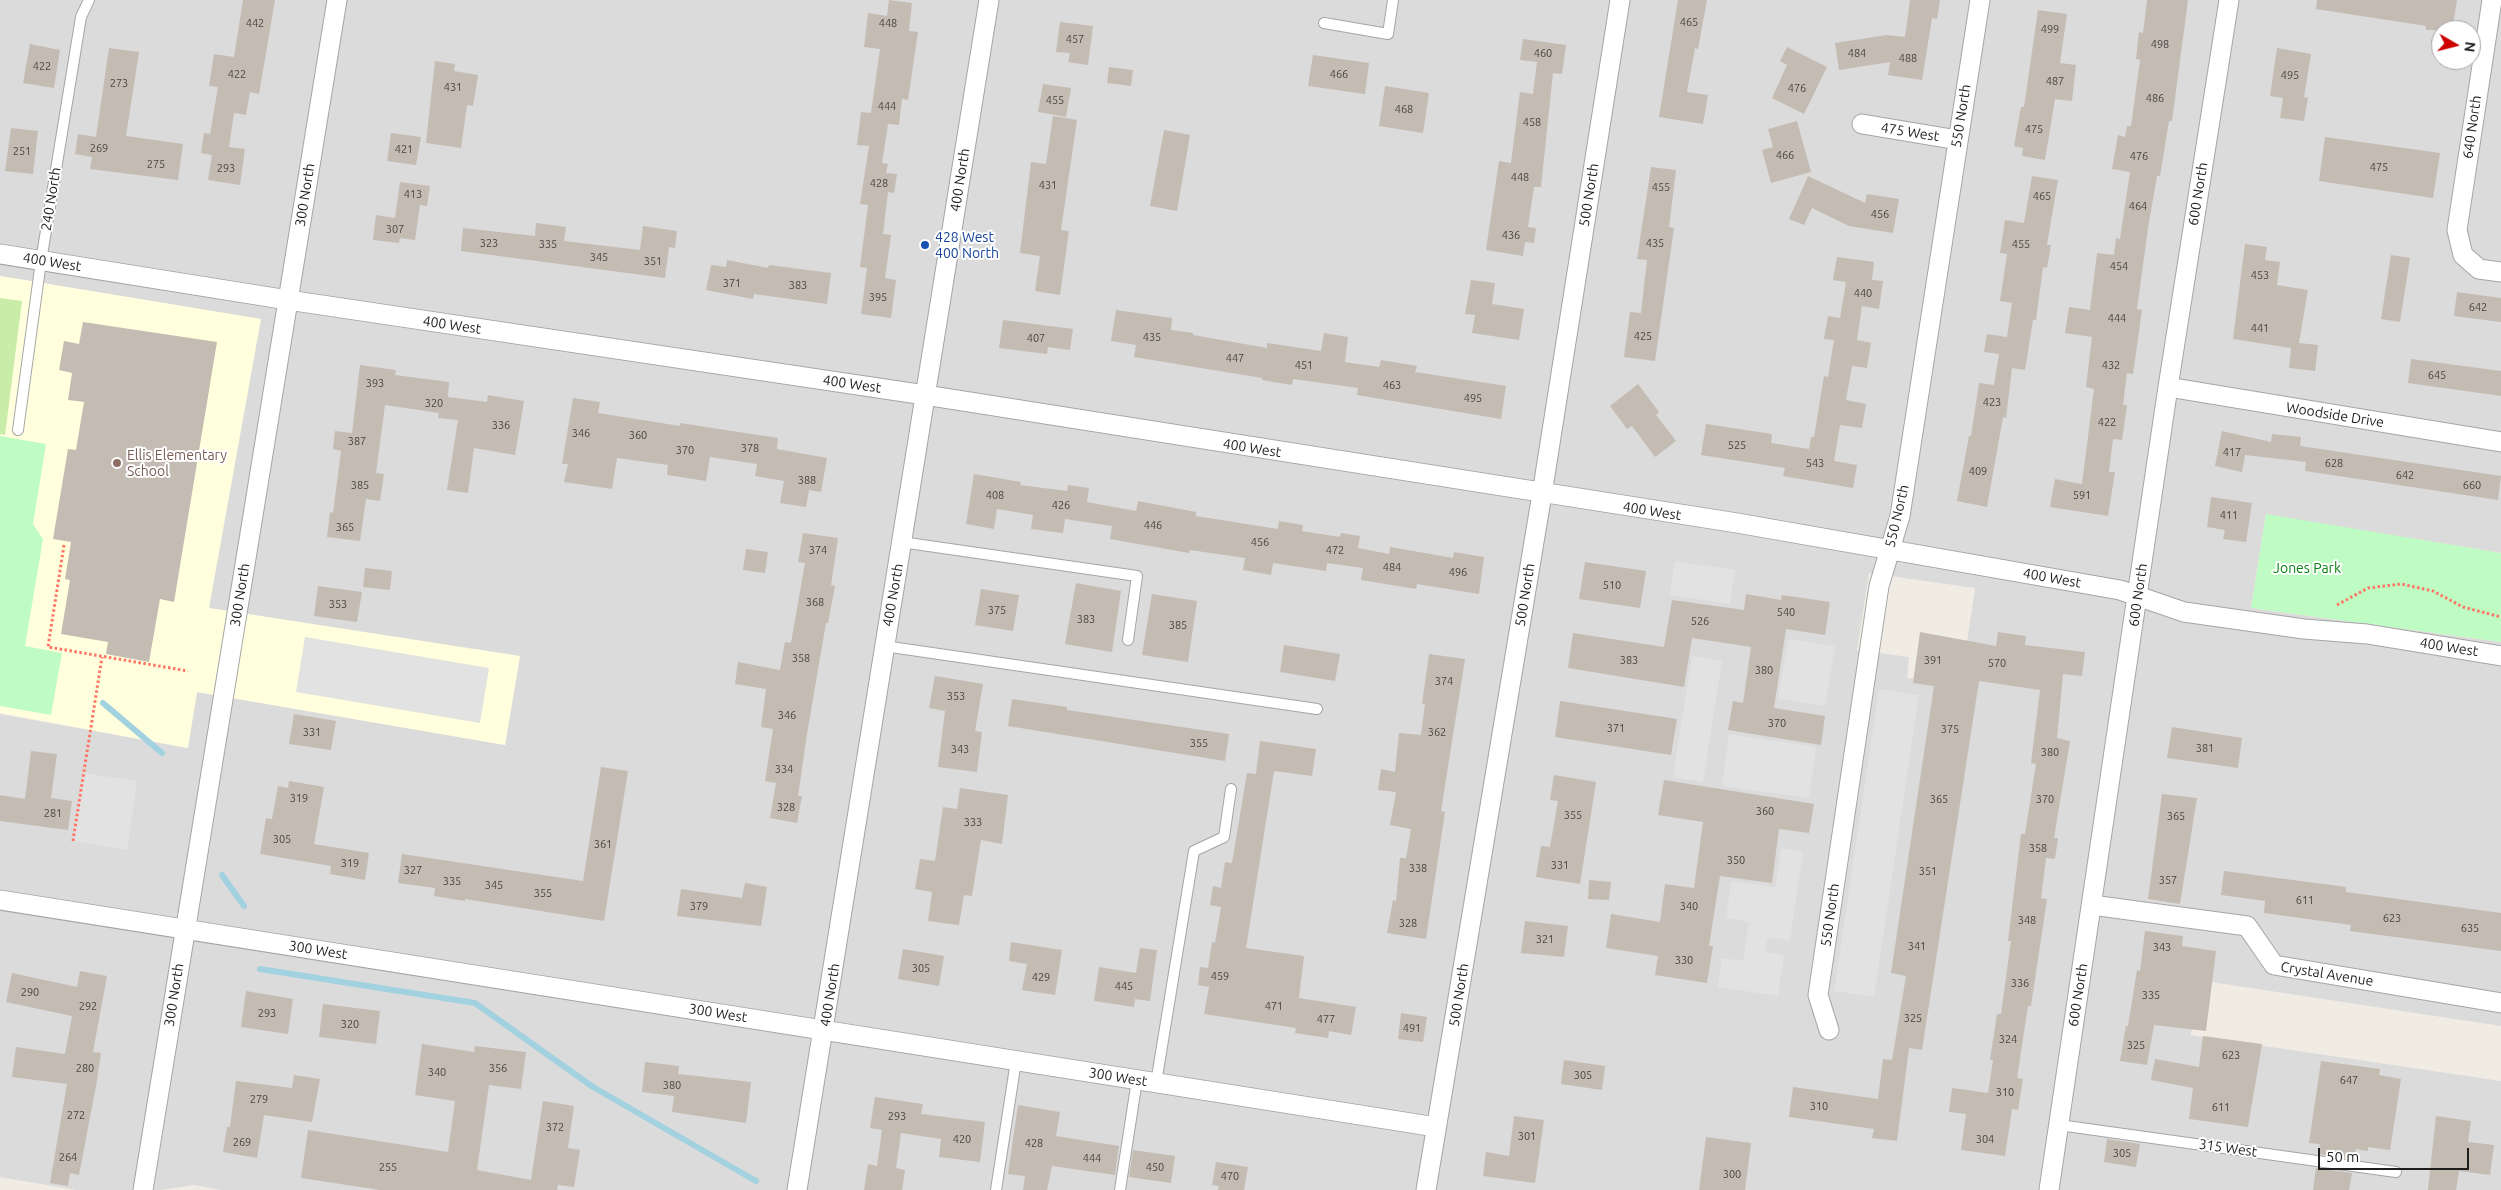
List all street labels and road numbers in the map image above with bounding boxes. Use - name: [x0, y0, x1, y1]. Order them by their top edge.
- street label: 550 North: [1948, 83, 1974, 149]
- street label: 640 North: [2459, 94, 2485, 160]
- street label: 475 West: [1880, 119, 1940, 145]
- street label: 400 North: [947, 147, 973, 213]
- street label: 600 North: [2185, 161, 2211, 227]
- street label: 300 North: [292, 162, 318, 228]
- street label: 500 North: [1576, 162, 1602, 228]
- street label: 240 North: [38, 166, 64, 232]
- street label: 400 West: [22, 249, 82, 275]
- street label: 400 West: [422, 313, 482, 337]
- street label: 400 West: [822, 372, 882, 396]
- street label: Woodside Drive: [2285, 399, 2385, 431]
- street label: 400 West: [1222, 435, 1282, 461]
- street label: 550 North: [1882, 483, 1912, 549]
- street label: 400 West: [1622, 498, 1682, 524]
- street label: 300 North: [227, 562, 253, 628]
- street label: 400 North: [879, 562, 907, 628]
- street label: 500 North: [1512, 562, 1538, 628]
- street label: 600 North: [2125, 562, 2151, 628]
- street label: 400 West: [2022, 565, 2082, 591]
- street label: 400 West: [2419, 634, 2479, 660]
- street label: 550 North: [1817, 882, 1843, 948]
- street label: 300 West: [288, 937, 348, 963]
- street label: Crystal Avenue: [2279, 958, 2375, 990]
- street label: 300 North: [161, 962, 187, 1028]
- street label: 400 North: [817, 962, 843, 1028]
- street label: 500 North: [1446, 962, 1472, 1028]
- street label: 600 North: [2065, 962, 2091, 1028]
- street label: 300 West: [688, 1000, 748, 1026]
- street label: 300 West: [1088, 1064, 1148, 1090]
- street label: 315 West: [2198, 1136, 2258, 1160]

